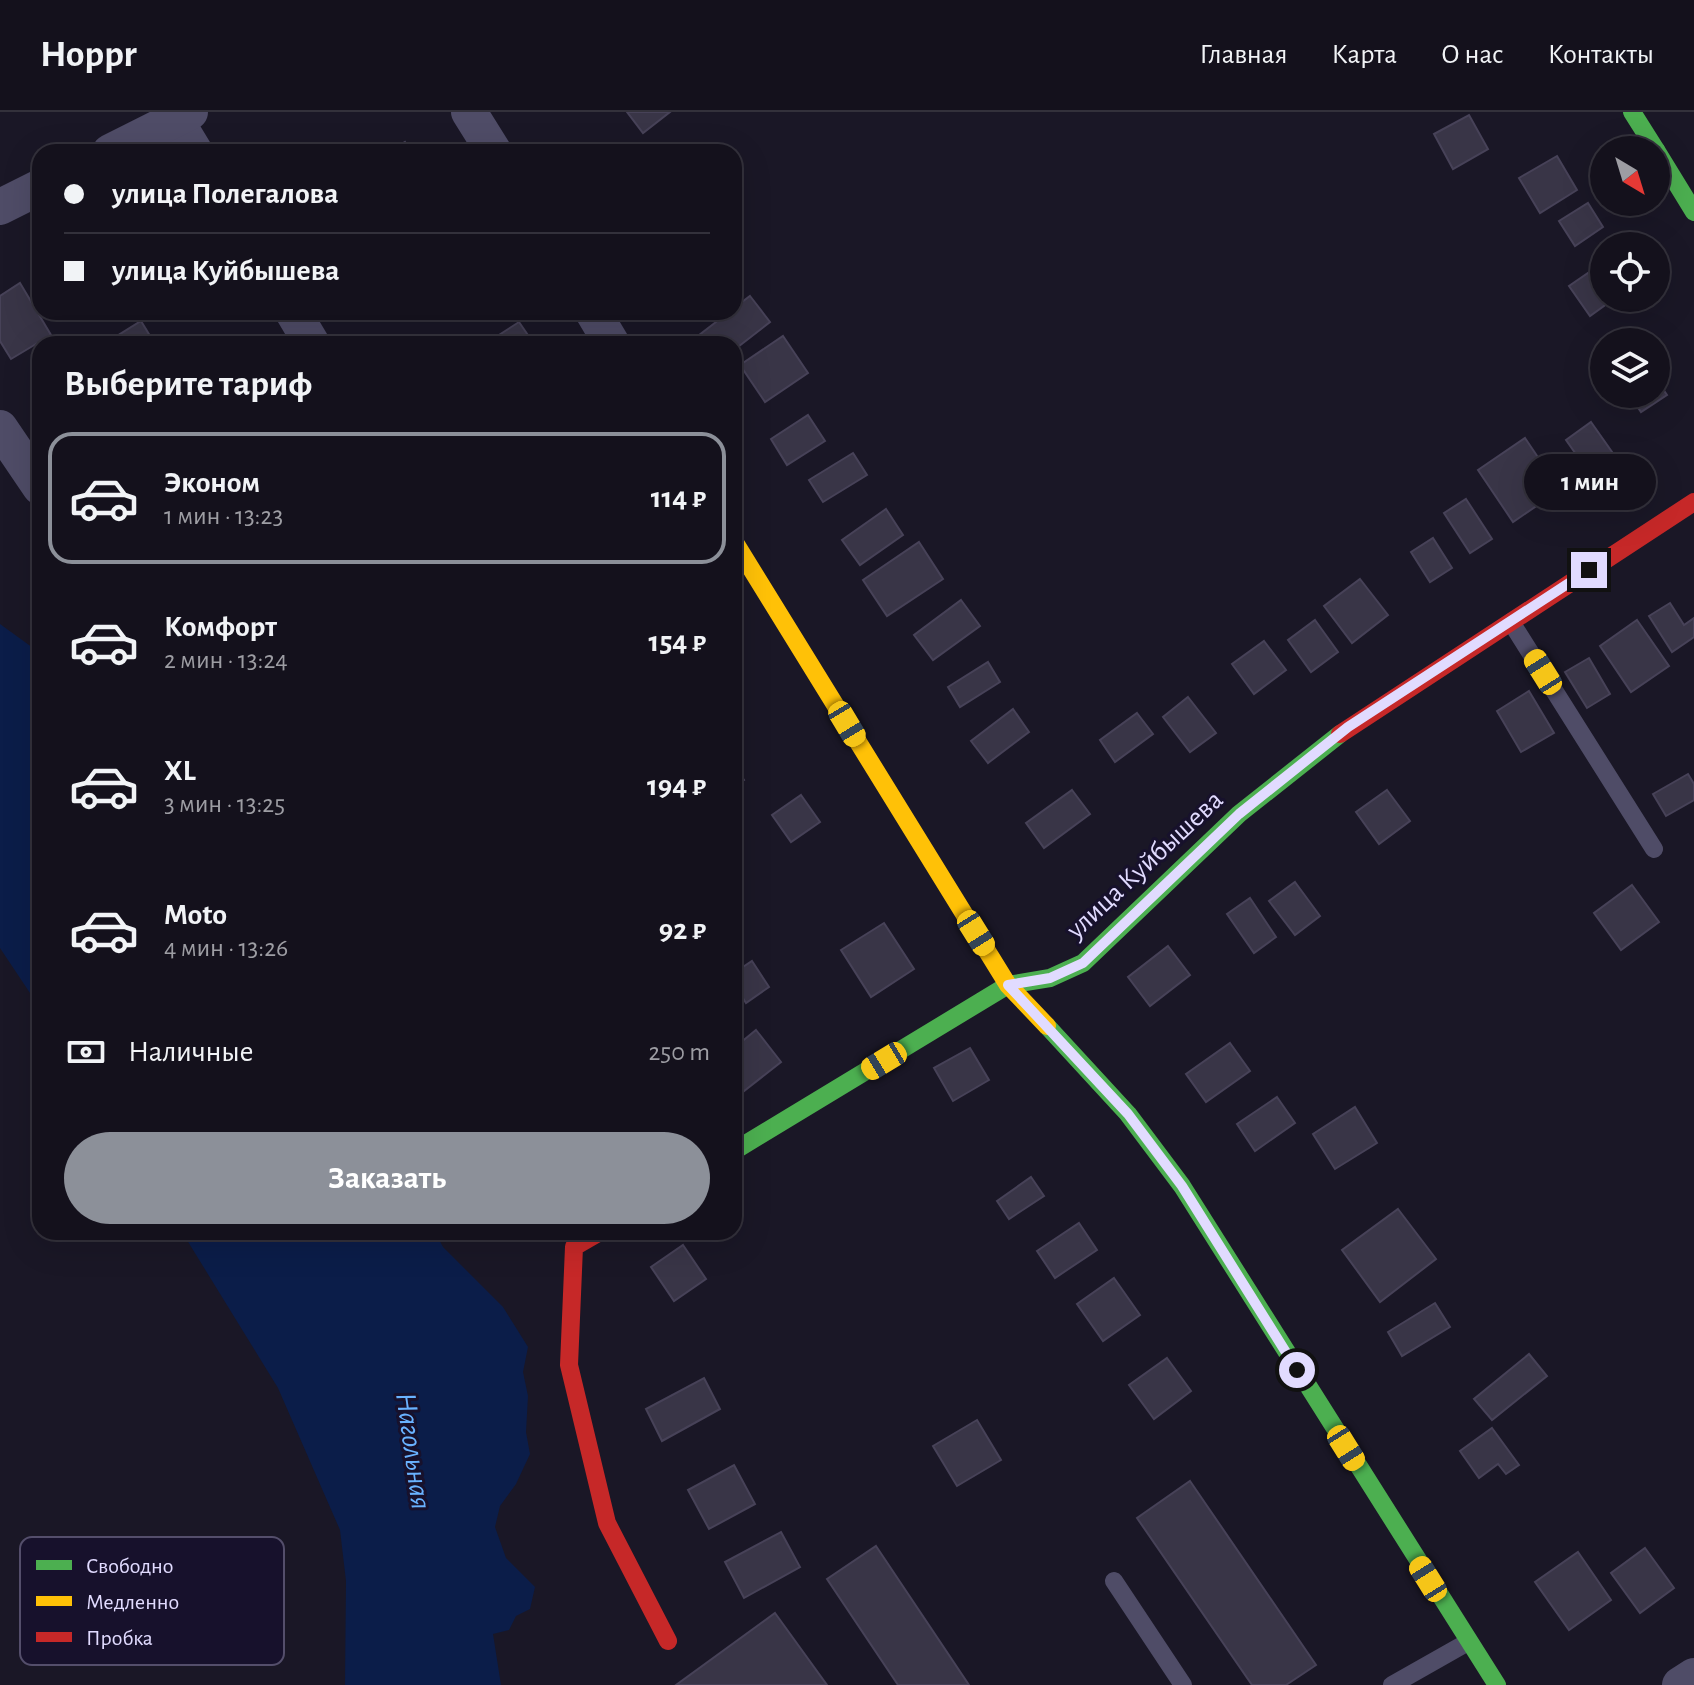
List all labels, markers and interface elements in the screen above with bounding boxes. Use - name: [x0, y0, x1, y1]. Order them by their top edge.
- text: Hoppr: [40, 36, 137, 74]
- text: Главная: [1199, 41, 1287, 69]
- text: Карта: [1331, 41, 1397, 69]
- text: О нас: [1441, 41, 1504, 69]
- text: Контакты: [1548, 41, 1654, 69]
- north arrow: [1590, 136, 1670, 216]
- map controls: [1590, 136, 1670, 408]
- text: улица Полегалова: [112, 179, 338, 209]
- button: locate: [1590, 232, 1670, 312]
- text: улица Куйбышева: [112, 256, 339, 286]
- button: layers: [1590, 328, 1670, 408]
- text: Выберите тариф: [64, 366, 312, 402]
- callout: 1 мин: [1523, 454, 1655, 510]
- icon: car: [68, 462, 140, 534]
- text: Эконом: [164, 468, 260, 498]
- text: 1 мин: [1561, 469, 1619, 495]
- text: 114 ₽: [651, 483, 706, 513]
- text: 1 мин · 13:23: [164, 503, 283, 529]
- route end: [1571, 552, 1607, 588]
- icon: car: [68, 606, 140, 678]
- text: Комфорт: [164, 612, 277, 642]
- text: 154 ₽: [649, 627, 706, 657]
- car: [1520, 645, 1566, 699]
- text: 2 мин · 13:24: [164, 647, 288, 673]
- car: [824, 697, 870, 751]
- icon: car: [68, 750, 140, 822]
- text: XL: [164, 756, 196, 786]
- text: 194 ₽: [647, 771, 706, 801]
- street label: улица Куйбышева: [1061, 786, 1229, 945]
- text: 3 мин · 13:25: [164, 791, 285, 817]
- icon: car: [68, 894, 140, 966]
- text: Moto: [164, 900, 227, 930]
- car: [953, 906, 999, 960]
- text: 92 ₽: [659, 915, 706, 945]
- text: 4 мин · 13:26: [164, 935, 288, 961]
- icon: cash: [64, 1030, 108, 1074]
- text: Наличные: [128, 1037, 254, 1067]
- car: [857, 1038, 911, 1084]
- text: 250 m: [648, 1039, 710, 1065]
- button: Заказать: [64, 1132, 710, 1224]
- route start: [1279, 1352, 1315, 1388]
- water label: Нагольная: [390, 1391, 436, 1511]
- car: [1323, 1421, 1369, 1475]
- legend: [20, 1537, 284, 1665]
- car: [1405, 1552, 1451, 1606]
- text: Свободно: [86, 1555, 174, 1577]
- text: Медленно: [86, 1591, 179, 1613]
- text: Пробка: [86, 1627, 153, 1649]

